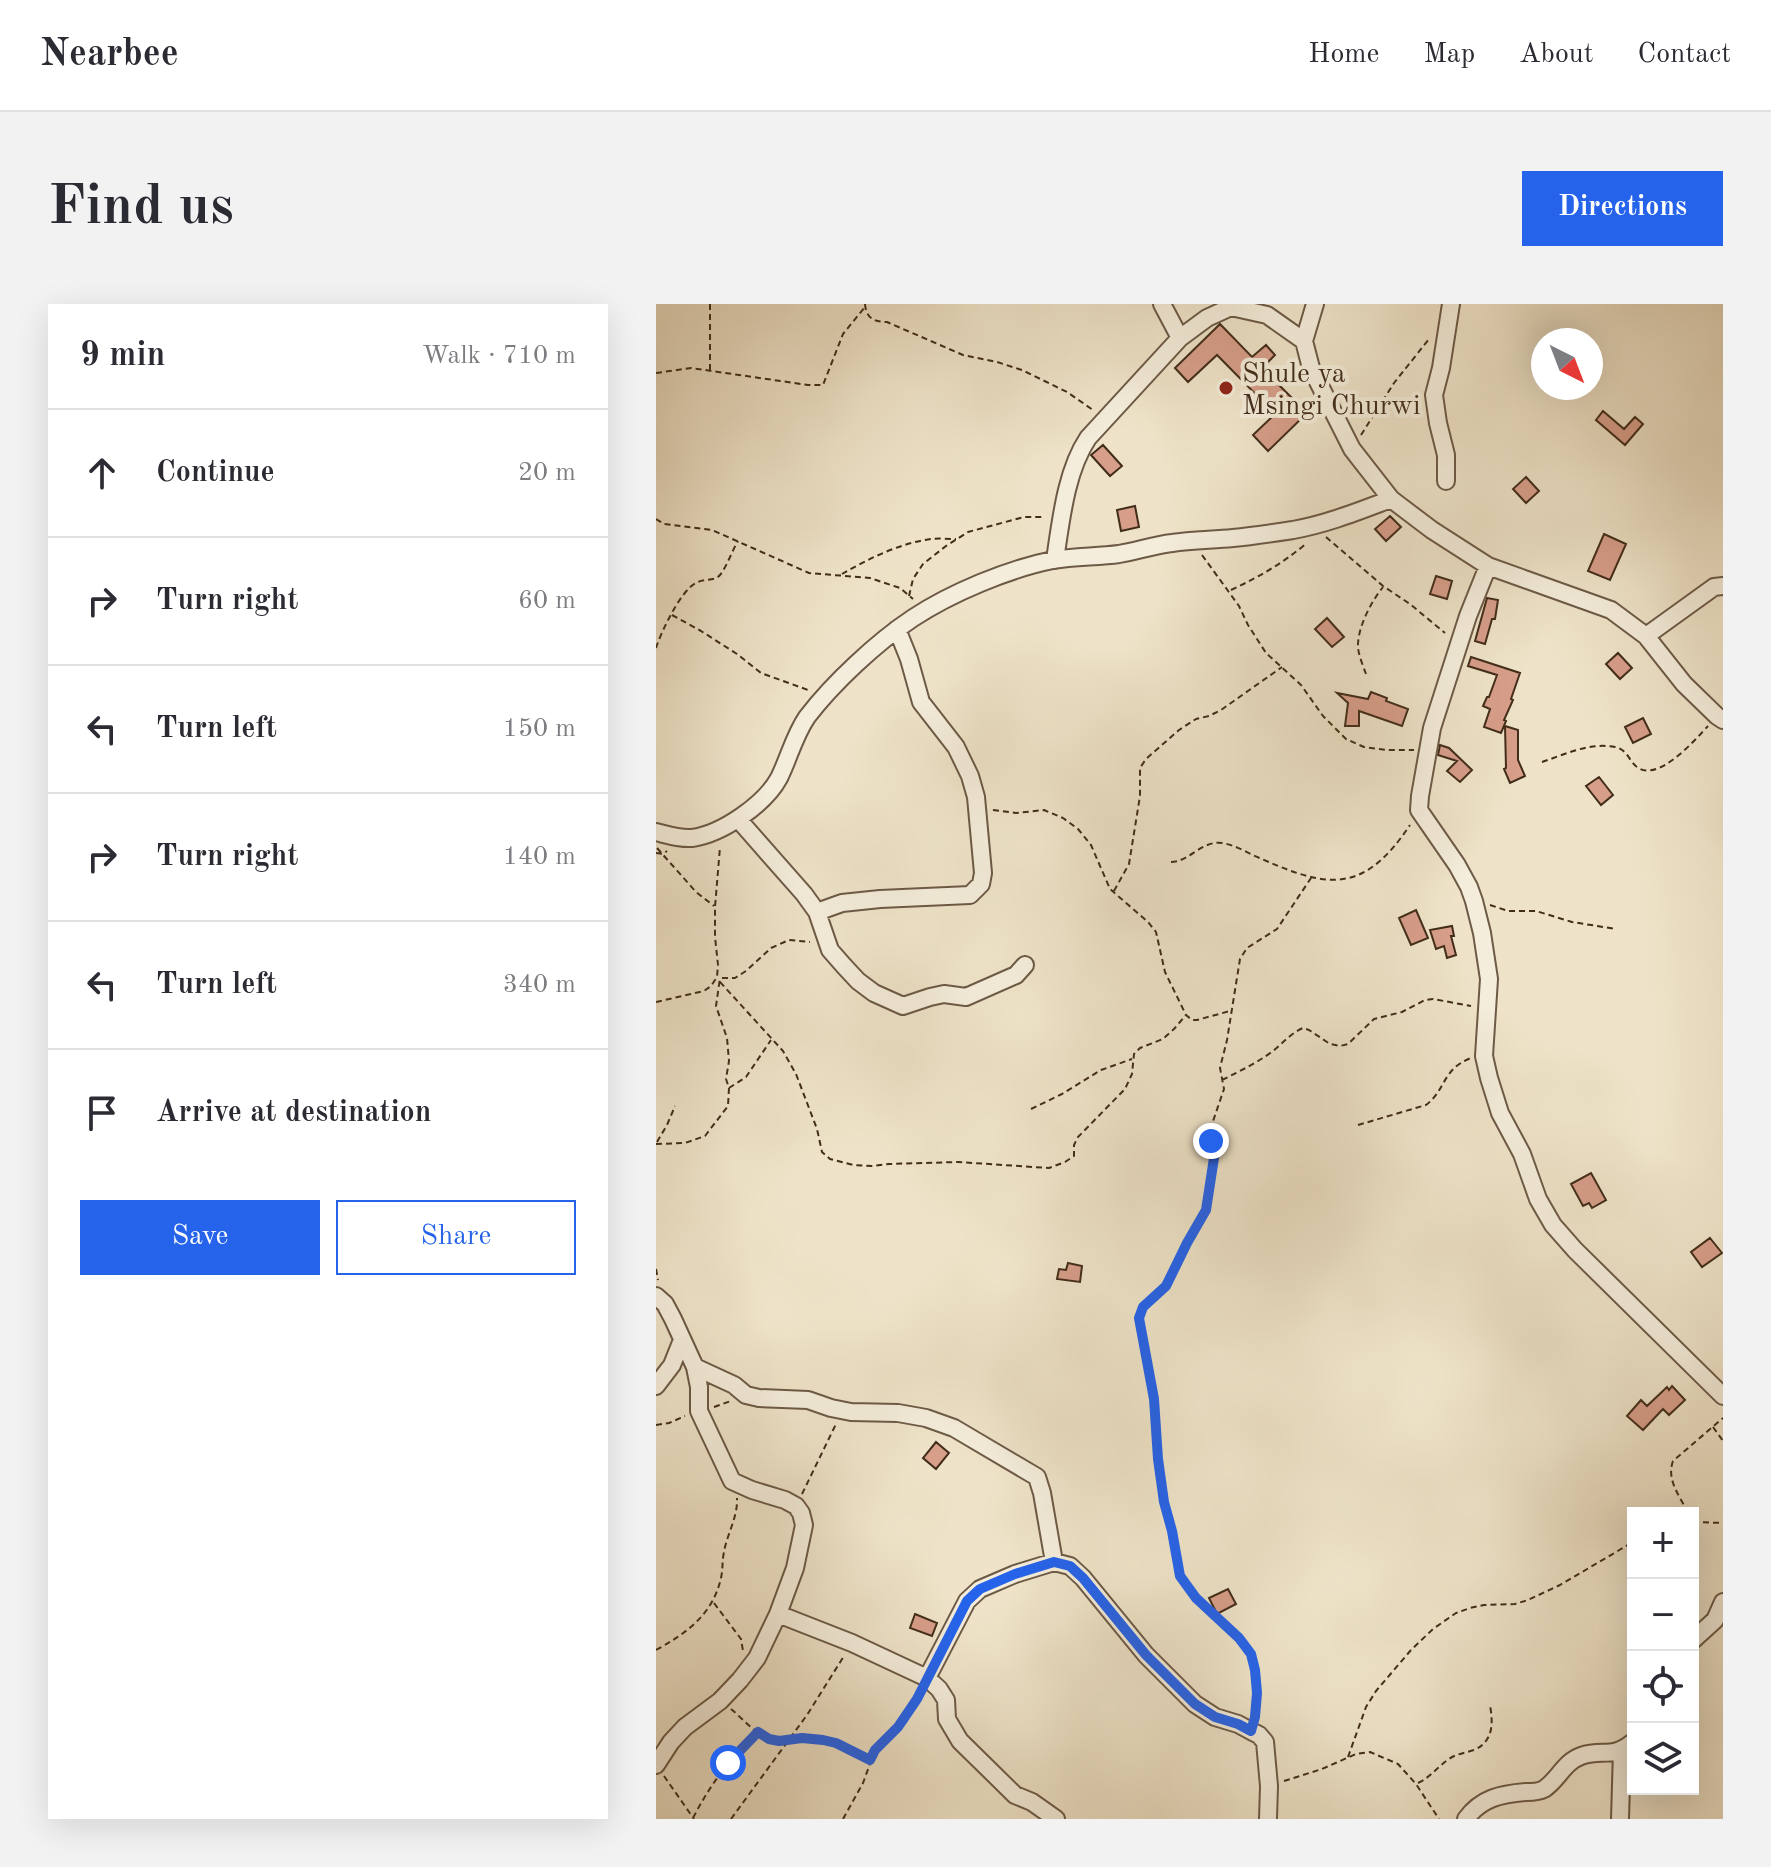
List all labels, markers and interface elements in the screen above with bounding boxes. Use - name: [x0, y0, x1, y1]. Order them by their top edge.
- text: Nearbee: [40, 36, 179, 74]
- text: Home: [1308, 41, 1379, 69]
- text: Map: [1423, 41, 1475, 69]
- text: About: [1519, 41, 1594, 69]
- text: Contact: [1638, 41, 1731, 69]
- button: Directions: [1522, 171, 1723, 246]
- text: Find us: [48, 180, 234, 236]
- north arrow: [1531, 328, 1603, 400]
- text: 9 min: [80, 339, 165, 373]
- text: Walk · 710 m: [422, 343, 576, 369]
- place label: Shule ya Msingi Churwi: [1242, 361, 1421, 421]
- marker: Shule ya Msingi Churwi: [1217, 379, 1235, 397]
- icon: ahead: [80, 451, 124, 495]
- text: Continue: [156, 458, 275, 488]
- text: 20 m: [518, 460, 576, 486]
- icon: right: [80, 579, 124, 623]
- text: Turn right: [156, 586, 298, 616]
- text: 60 m: [518, 588, 576, 614]
- icon: left: [80, 707, 124, 751]
- text: Turn left: [156, 714, 277, 744]
- text: 150 m: [503, 716, 576, 742]
- icon: right: [80, 835, 124, 879]
- text: Turn right: [156, 842, 298, 872]
- text: 140 m: [503, 844, 576, 870]
- icon: left: [80, 963, 124, 1007]
- text: Turn left: [156, 970, 277, 1000]
- text: 340 m: [503, 972, 576, 998]
- icon: arrive: [80, 1091, 124, 1135]
- text: Arrive at destination: [156, 1098, 431, 1128]
- route end: [1193, 1123, 1229, 1159]
- button: Save: [80, 1200, 320, 1275]
- button: Share: [336, 1200, 576, 1275]
- map controls: [1627, 1507, 1699, 1795]
- button: +: [1627, 1507, 1699, 1579]
- button: −: [1627, 1579, 1699, 1651]
- button: locate: [1627, 1651, 1699, 1723]
- button: layers: [1627, 1723, 1699, 1795]
- route start: [710, 1745, 746, 1781]

